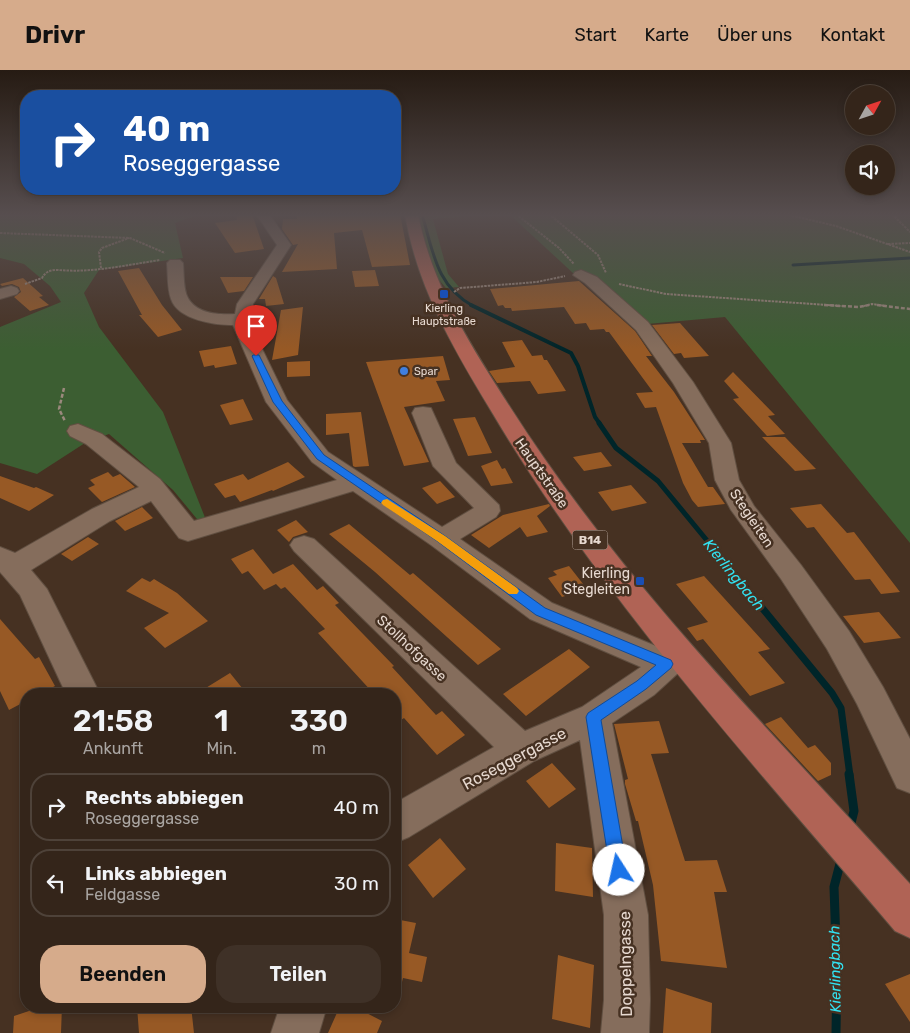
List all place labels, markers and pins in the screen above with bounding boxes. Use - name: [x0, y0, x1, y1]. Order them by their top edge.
- marker: Kierling Hauptstraße: [438, 288, 450, 300]
- place label: Kierling Hauptstraße: [412, 302, 476, 328]
- pin: [235, 305, 277, 356]
- marker: Spar: [398, 365, 410, 377]
- place label: Spar: [414, 365, 438, 378]
- place label: Kierling Stegleiten: [563, 565, 630, 598]
- marker: Kierling Stegleiten: [634, 575, 646, 587]

